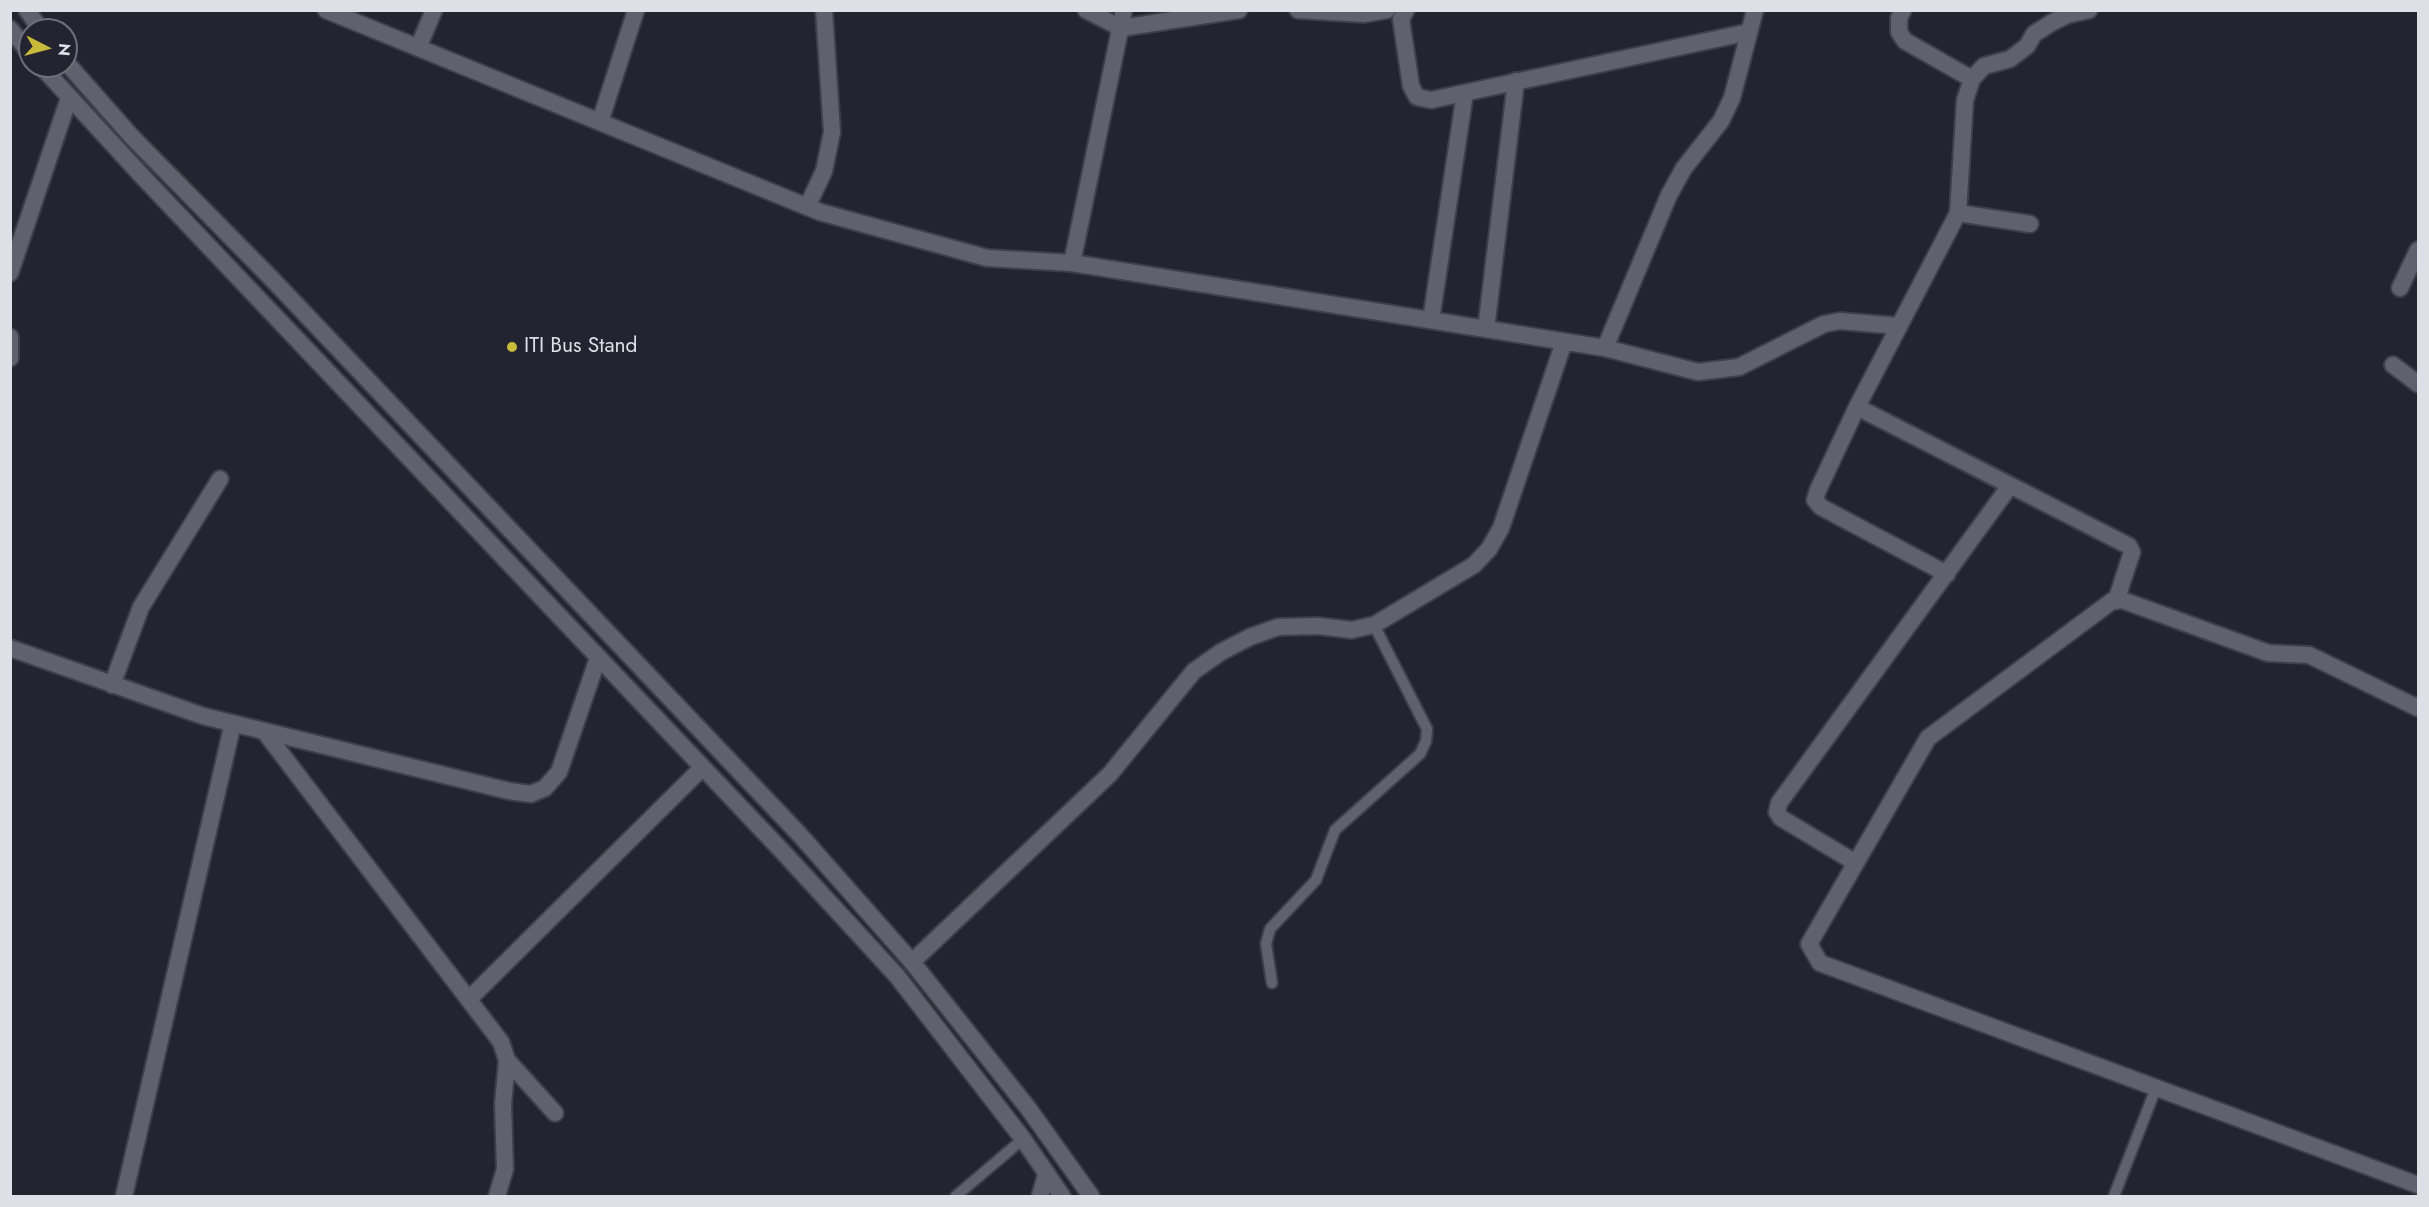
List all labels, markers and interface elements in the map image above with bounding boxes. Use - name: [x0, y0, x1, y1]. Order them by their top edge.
- north arrow: [18, 18, 78, 78]
- text: N: [52, 42, 77, 57]
- place label: ITI Bus Stand: [524, 334, 638, 360]
- marker: ITI Bus Stand: [505, 340, 519, 354]

